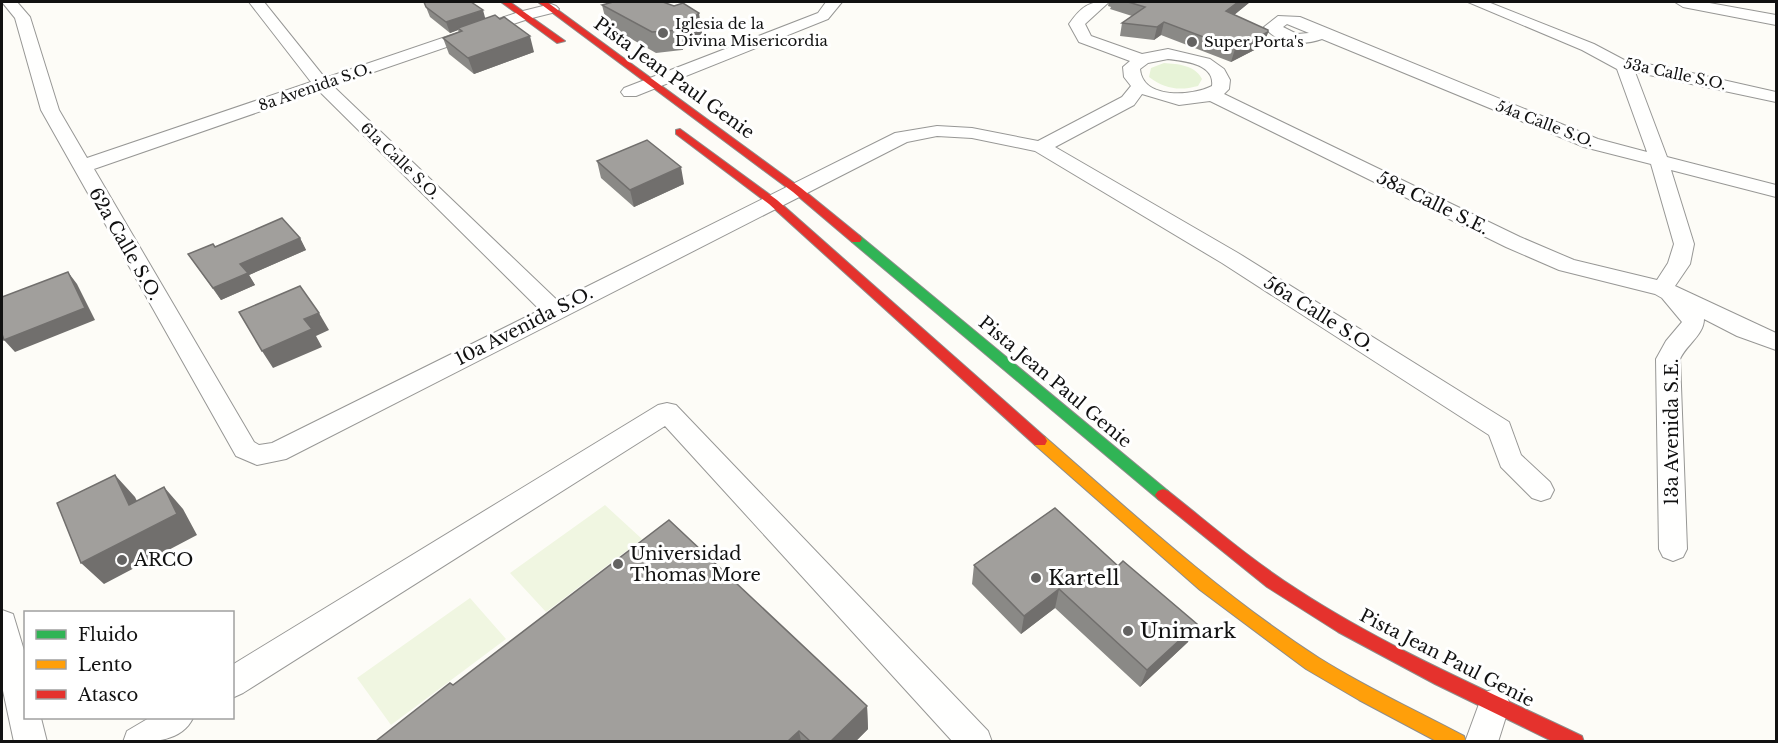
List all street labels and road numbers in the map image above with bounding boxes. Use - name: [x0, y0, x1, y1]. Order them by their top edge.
- street label: Pista Jean Paul Genie: [589, 12, 759, 144]
- street label: 53a Calle S.O.: [1622, 53, 1728, 94]
- street label: 8a Avenida S.O.: [256, 58, 374, 115]
- street label: 54a Calle S.O.: [1493, 96, 1597, 151]
- street label: 61a Calle S.O.: [357, 118, 444, 203]
- street label: 58a Calle S.E.: [1373, 166, 1493, 240]
- street label: 62a Calle S.O.: [84, 184, 166, 304]
- street label: 56a Calle S.O.: [1260, 271, 1378, 357]
- street label: 10a Avenida S.O.: [451, 282, 597, 370]
- street label: Pista Jean Paul Genie: [974, 312, 1136, 452]
- street label: 13a Avenida S.E.: [1661, 359, 1683, 505]
- street label: Pista Jean Paul Genie: [1356, 604, 1538, 712]

